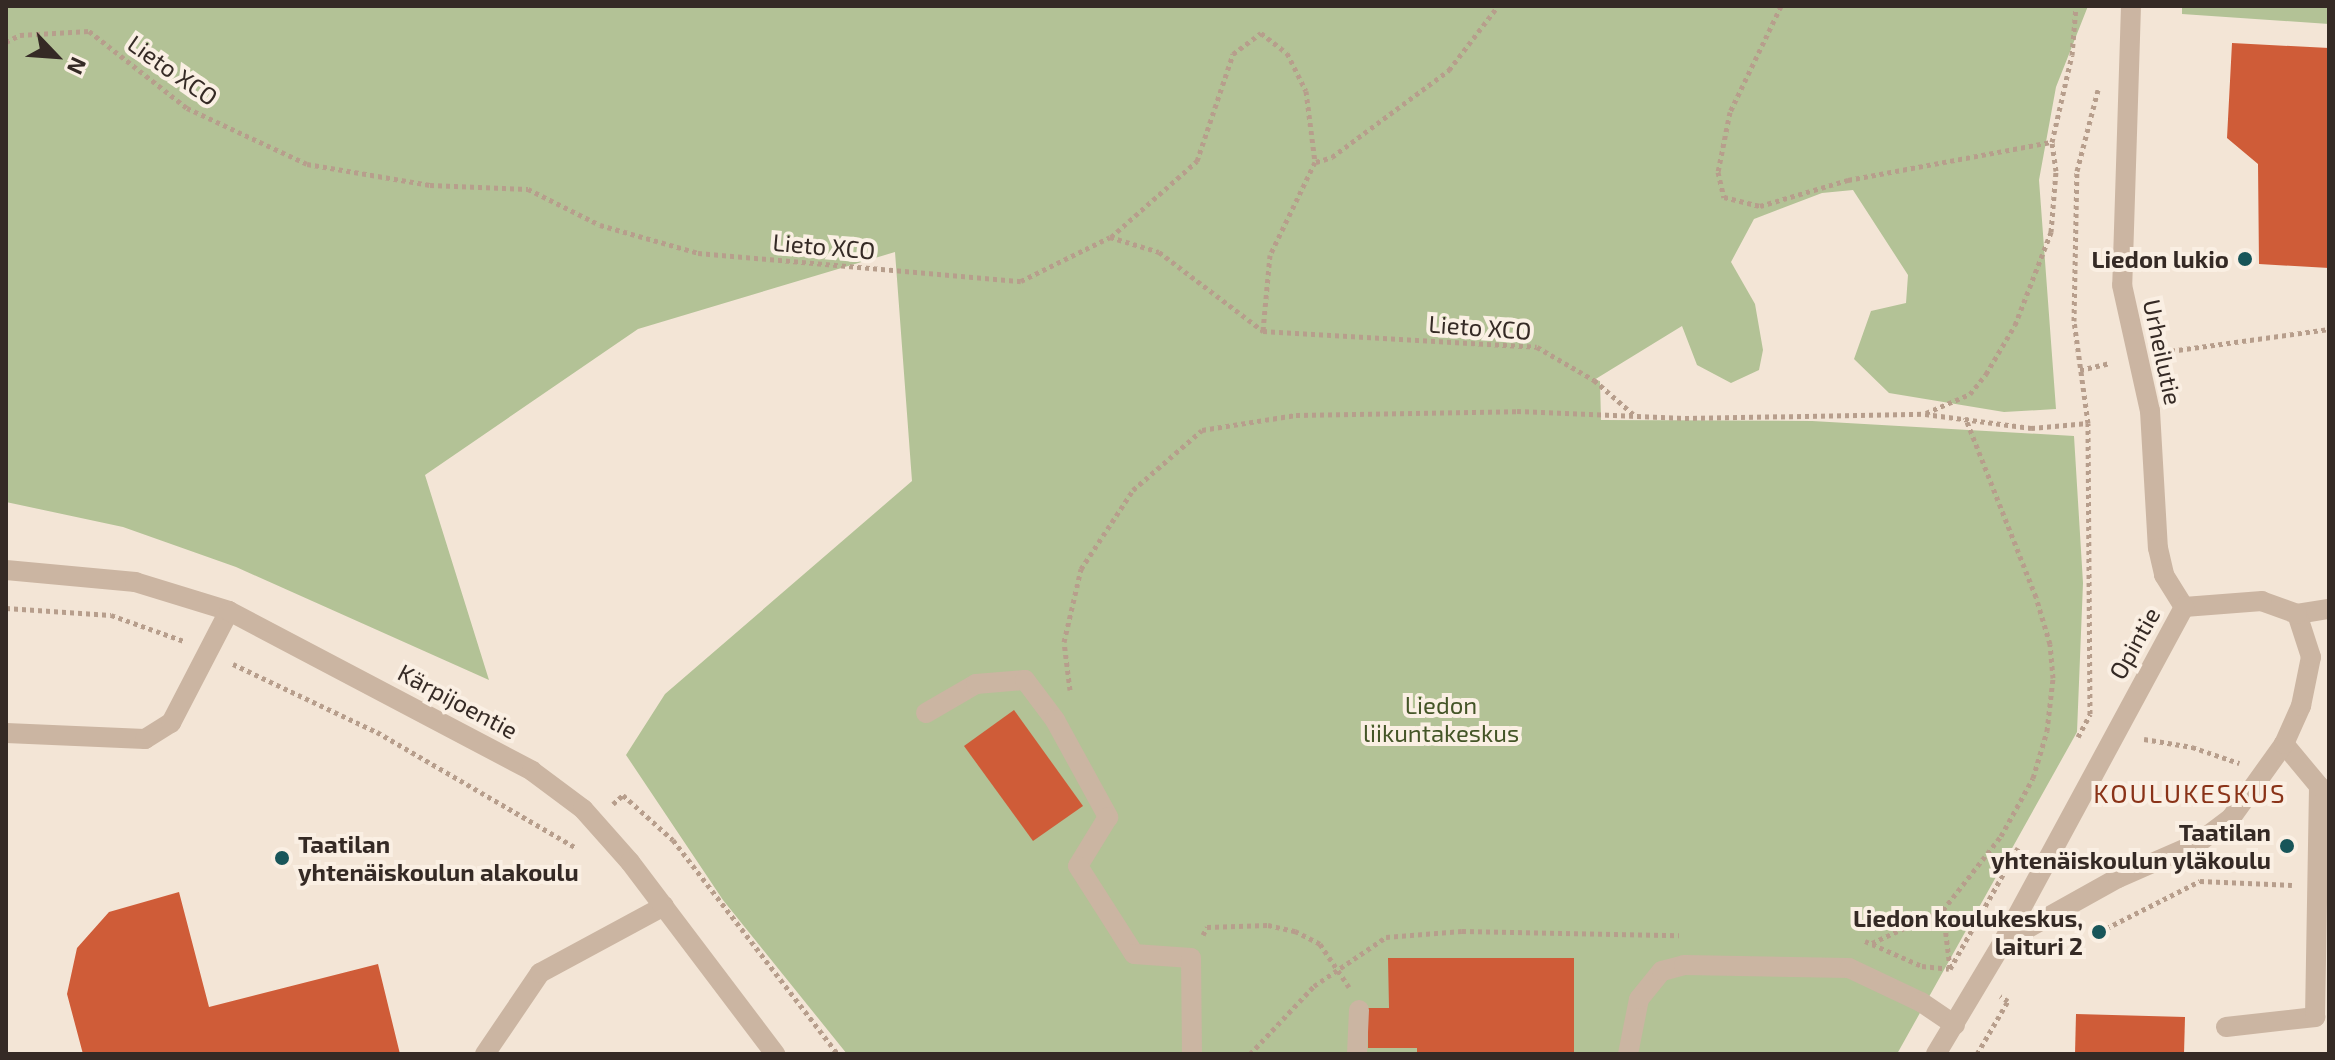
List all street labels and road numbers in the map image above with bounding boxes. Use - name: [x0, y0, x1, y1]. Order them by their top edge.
- street label: Lieto XCO: [123, 29, 223, 111]
- street label: Lieto XCO: [771, 227, 877, 265]
- street label: Urheilutie: [2138, 297, 2188, 407]
- street label: Lieto XCO: [1428, 309, 1532, 345]
- street label: Opintie: [2103, 602, 2165, 684]
- street label: Kärpijoentie: [393, 657, 523, 745]

